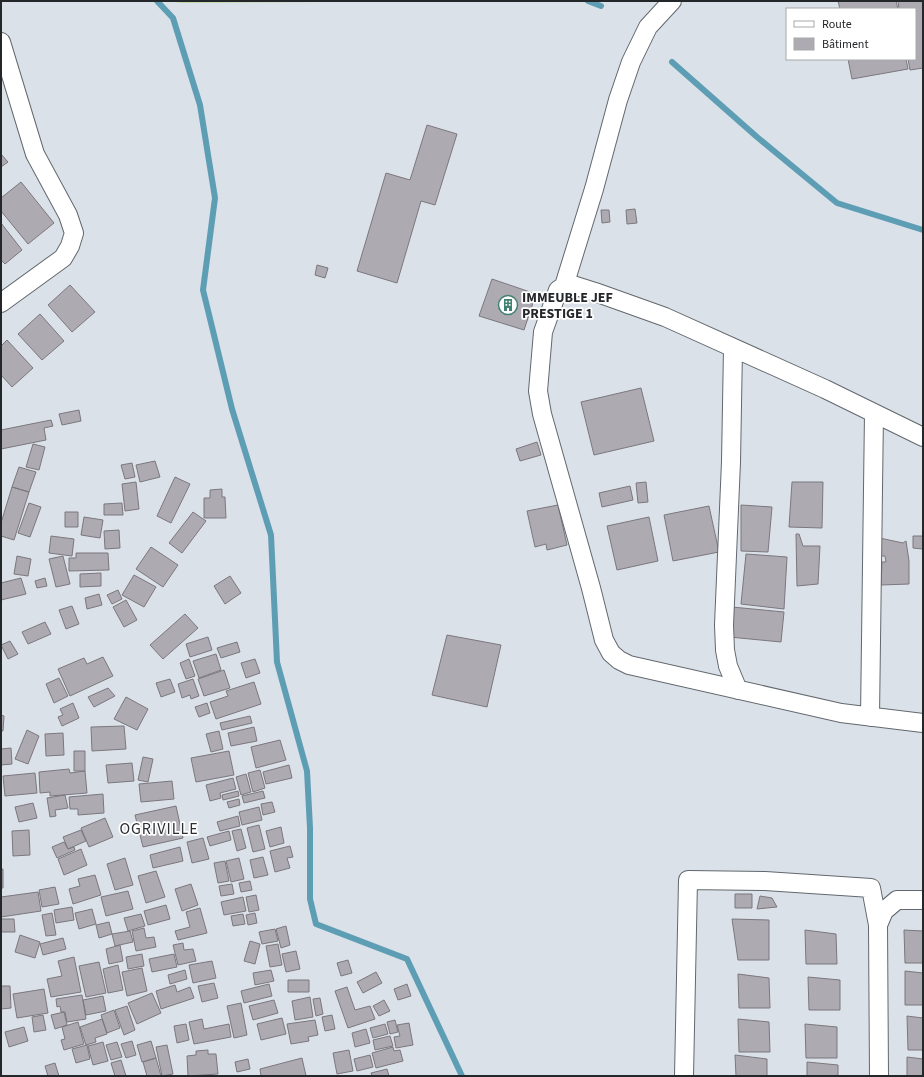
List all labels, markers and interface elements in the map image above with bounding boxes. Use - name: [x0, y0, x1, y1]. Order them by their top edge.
- legend: [786, 8, 916, 60]
- text: Route: [822, 16, 852, 33]
- text: Bâtiment: [822, 36, 868, 53]
- place label: IMMEUBLE JEF PRESTIGE 1: [522, 288, 613, 324]
- building icon: IMMEUBLE JEF PRESTIGE 1: [497, 294, 519, 316]
- district label: OGRIVILLE: [119, 818, 199, 840]

